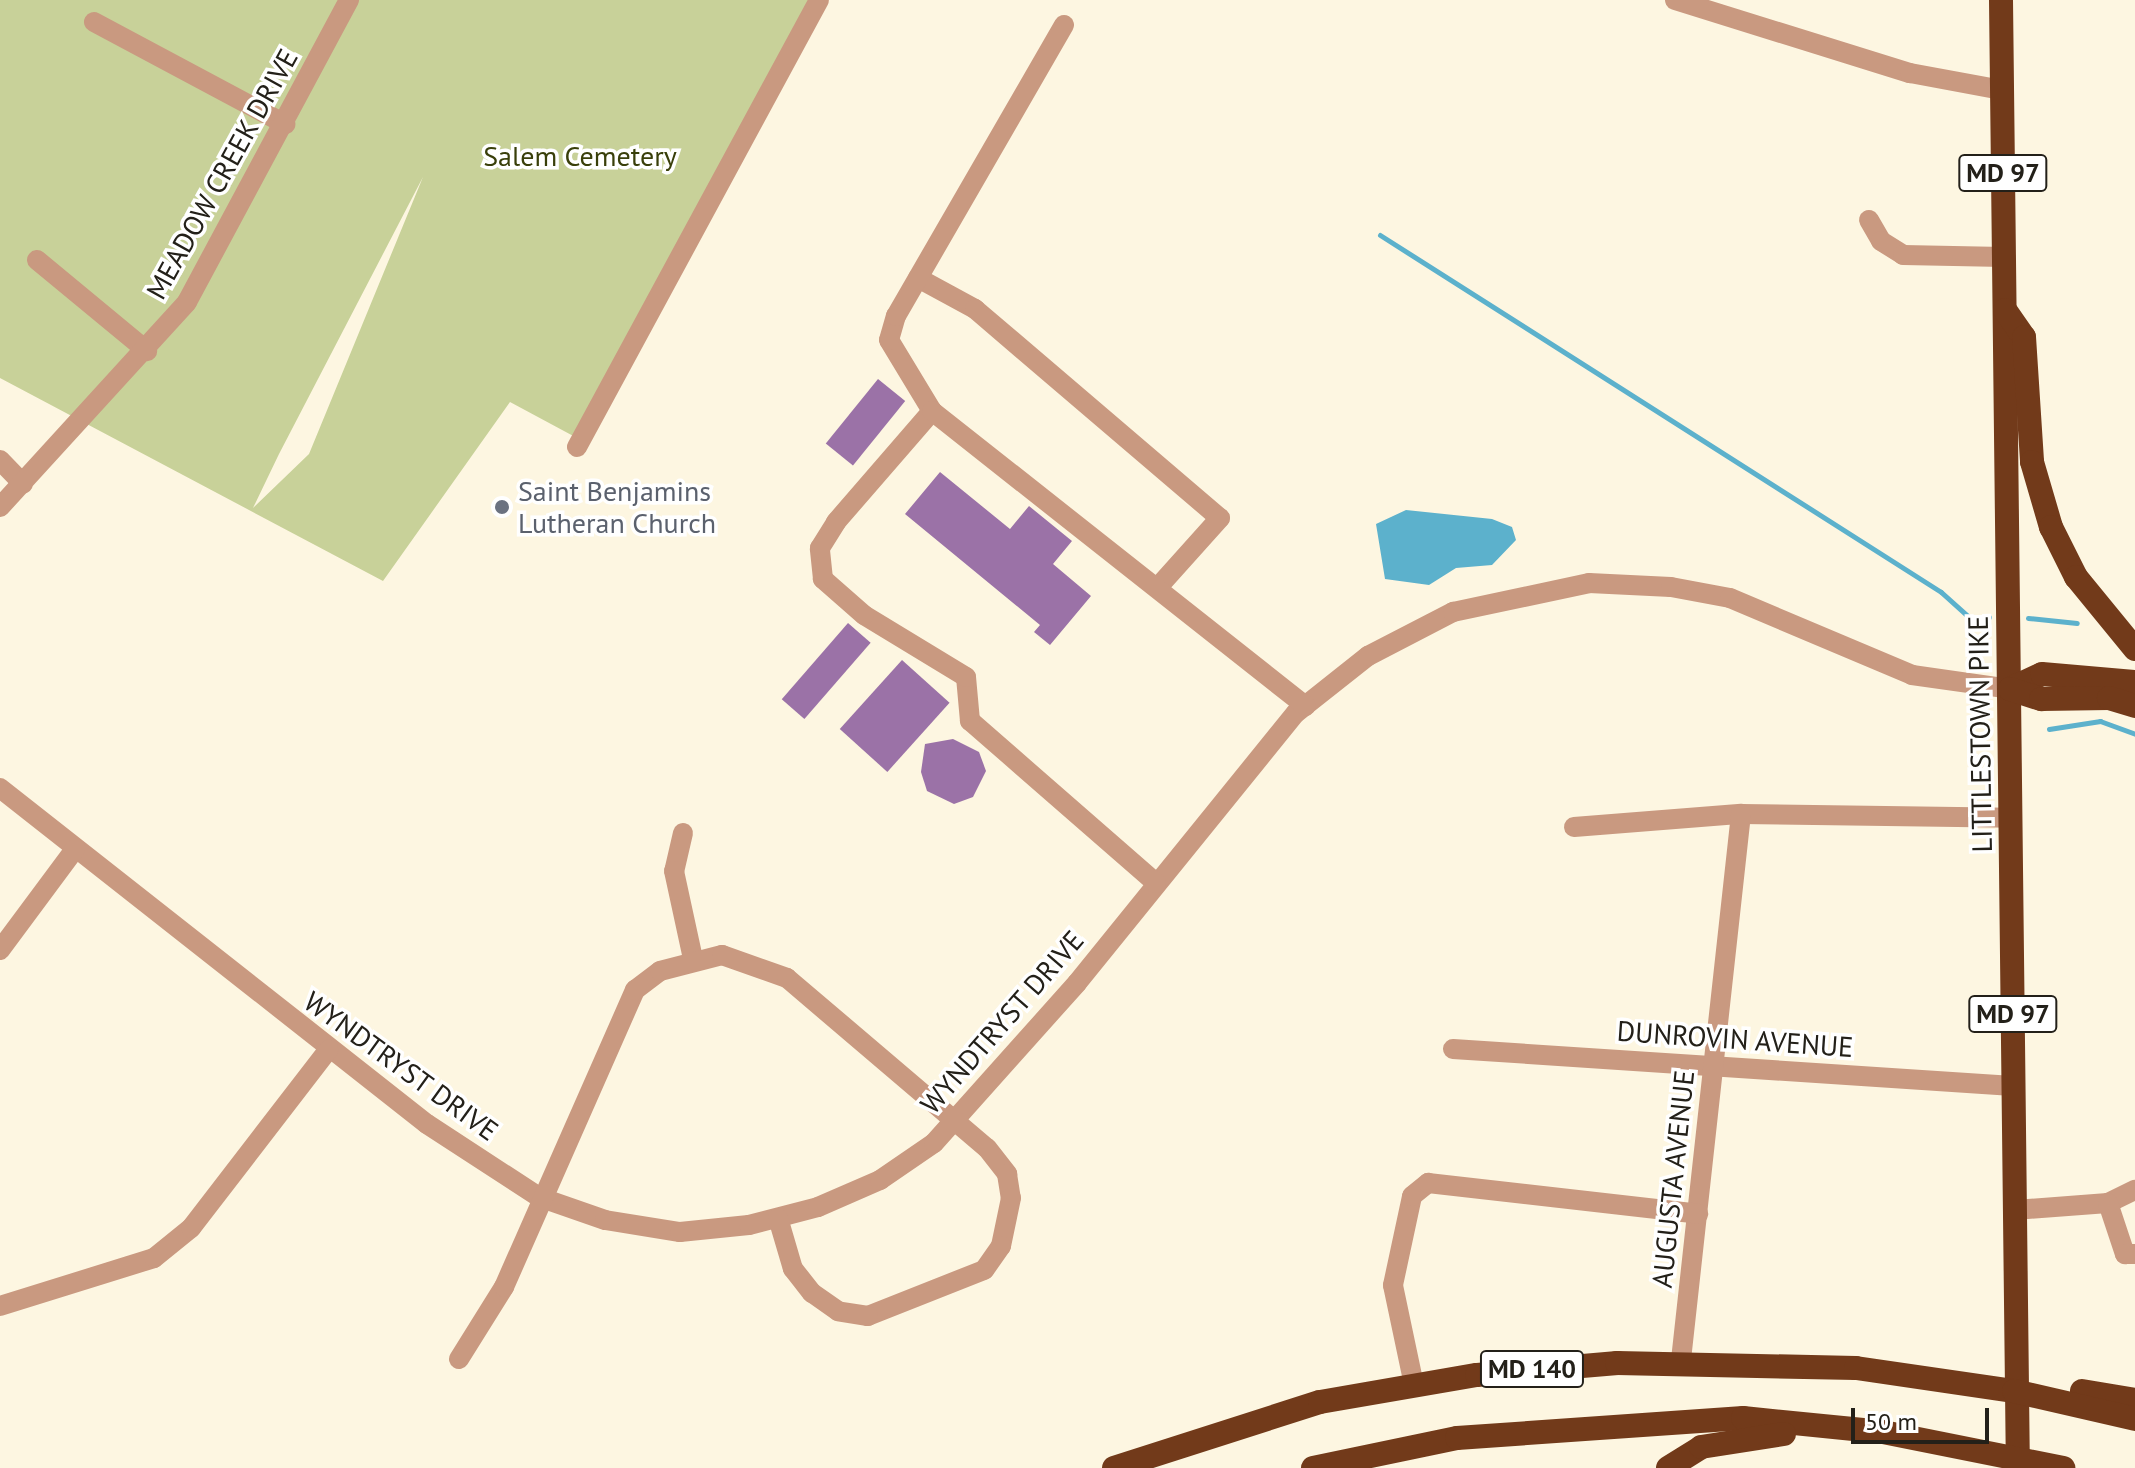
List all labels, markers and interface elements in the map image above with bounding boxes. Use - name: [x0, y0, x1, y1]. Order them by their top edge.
- street label: MEADOW CREEK DRIVE: [139, 42, 305, 306]
- park label: Salem Cemetery: [483, 139, 677, 173]
- road number: MD 97: [1957, 151, 2049, 195]
- place label: Saint Benjamins Lutheran Church: [518, 474, 716, 540]
- marker: Saint Benjamins Lutheran Church: [493, 498, 511, 516]
- street label: LITTLESTOWN PIKE: [1961, 615, 1999, 853]
- street label: WYNDTRYST DRIVE: [913, 923, 1091, 1121]
- street label: WYNDTRYST DRIVE: [297, 984, 505, 1148]
- road number: MD 97: [1967, 992, 2059, 1036]
- street label: DUNROVIN AVENUE: [1615, 1014, 1855, 1064]
- street label: AUGUSTA AVENUE: [1645, 1068, 1701, 1290]
- road number: MD 140: [1478, 1347, 1586, 1391]
- scale bar: [1855, 1392, 1993, 1442]
- text: 50 m: [1865, 1406, 1917, 1437]

